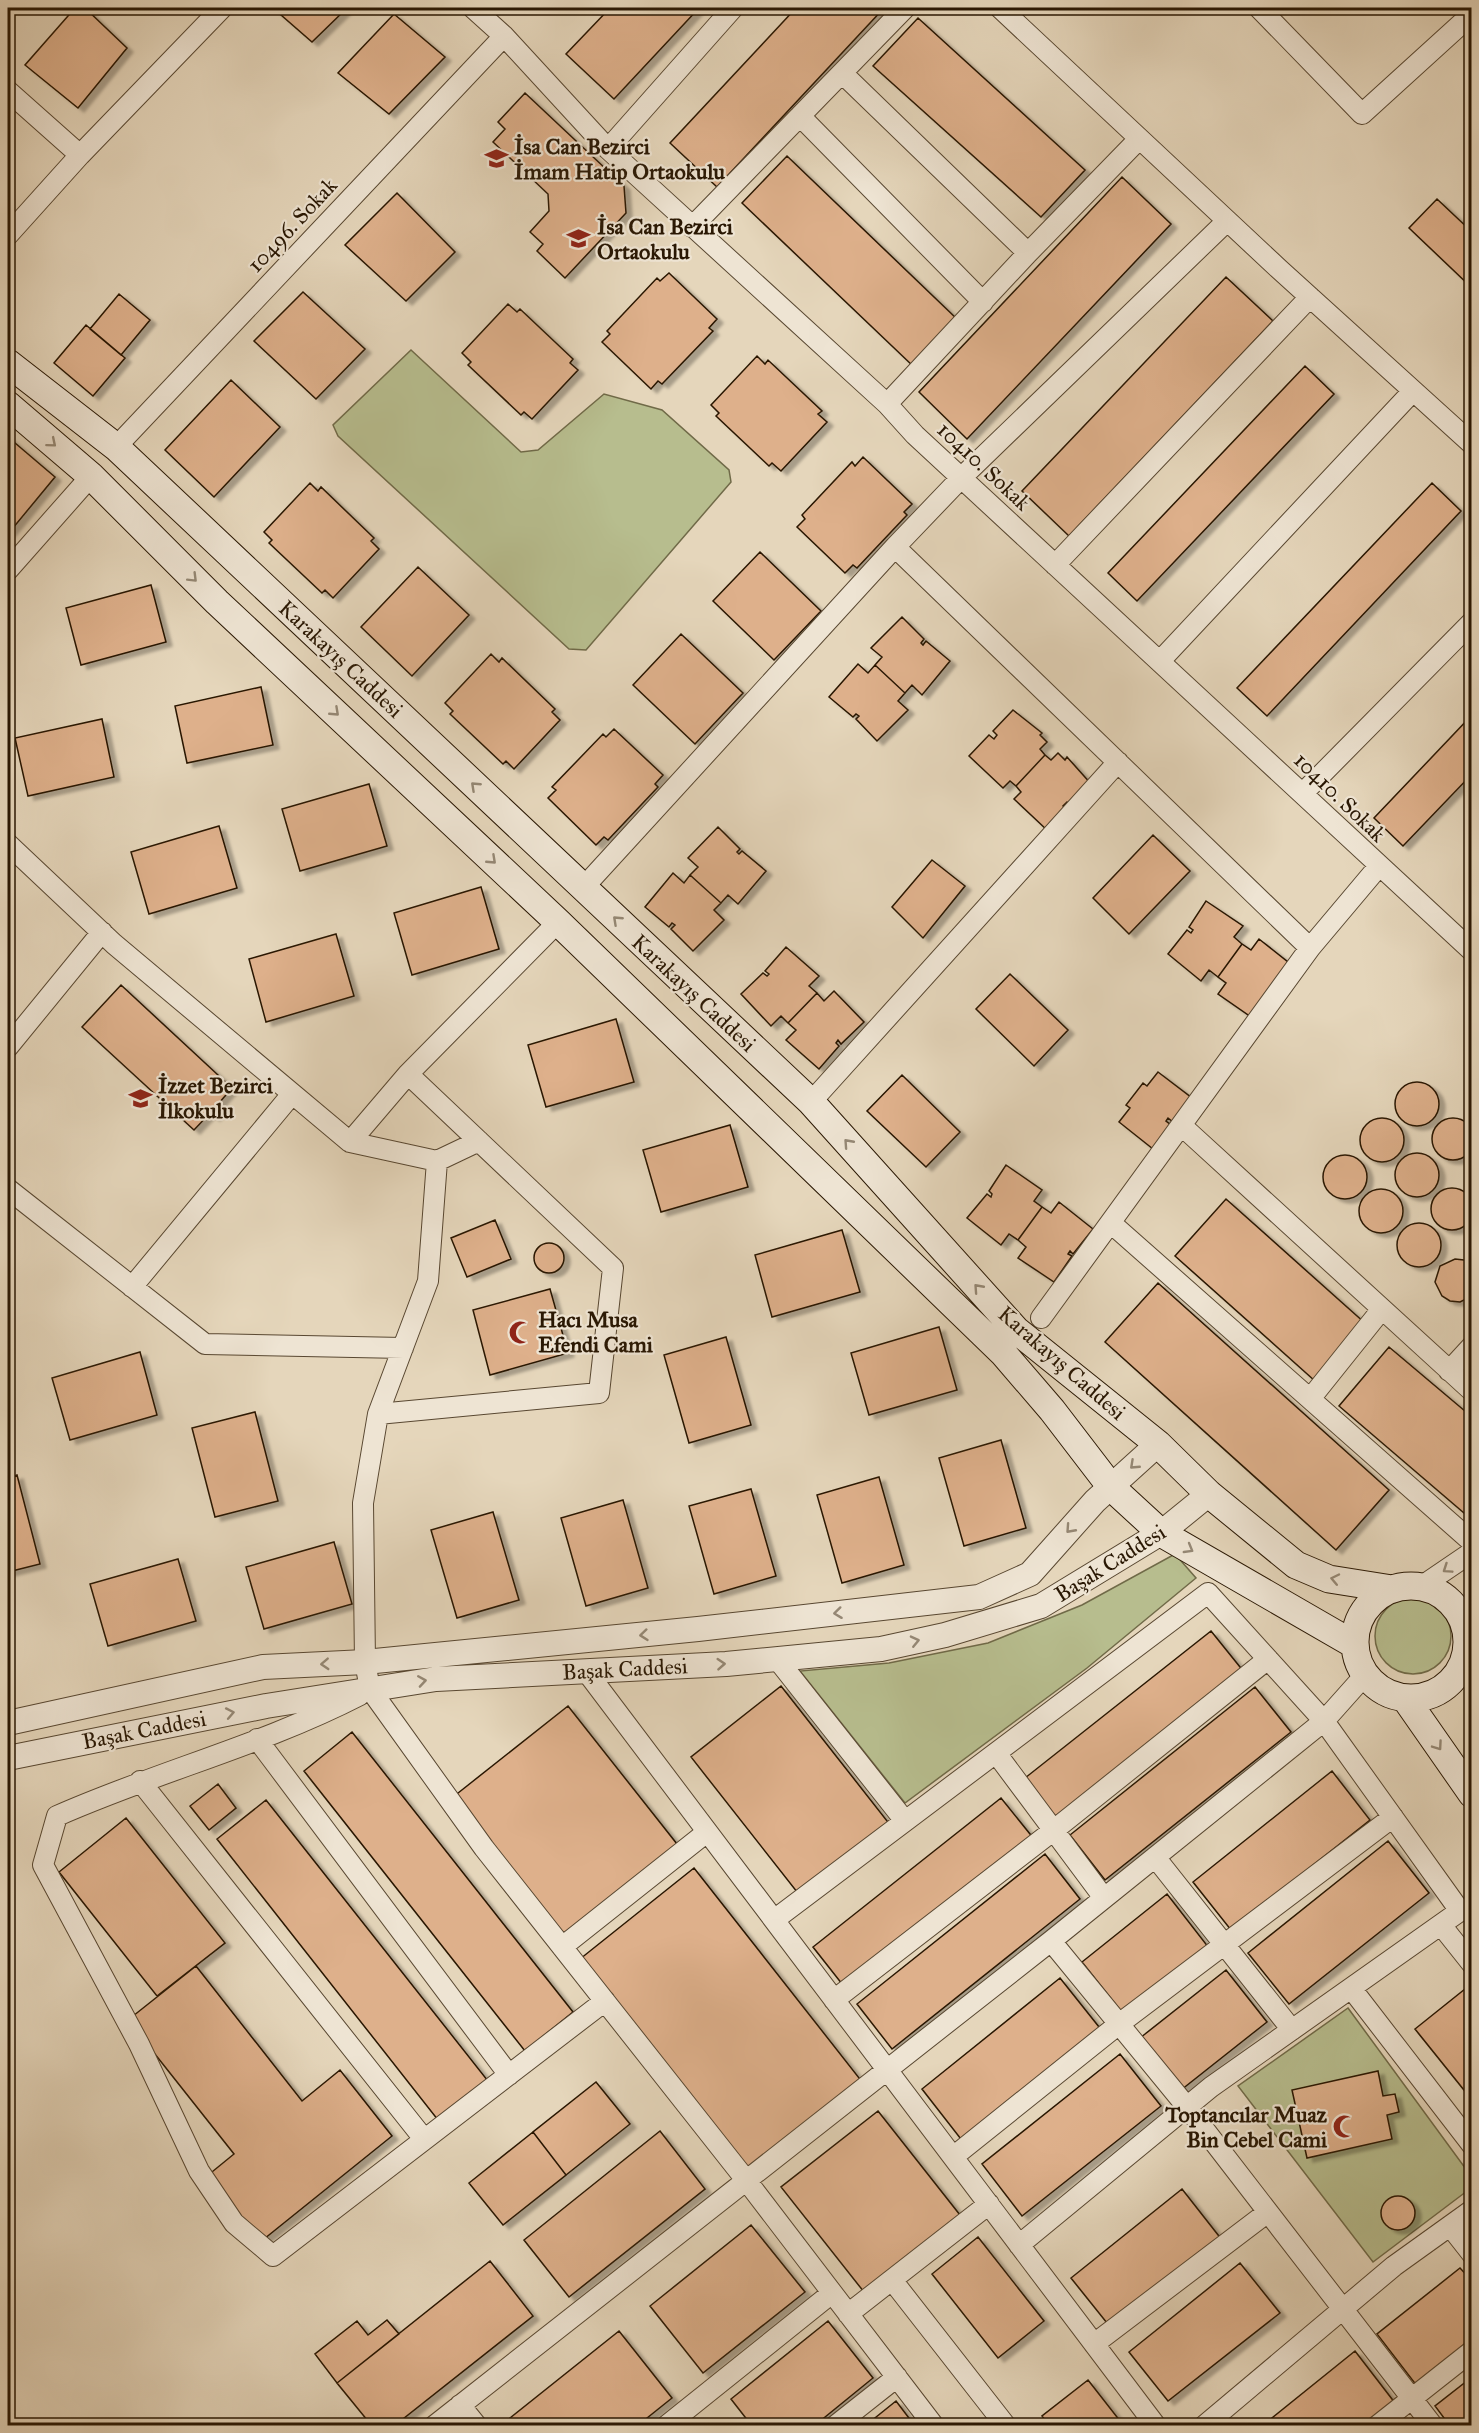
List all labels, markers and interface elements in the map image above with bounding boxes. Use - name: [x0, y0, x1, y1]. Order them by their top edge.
- place label: İsa Can Bezirci İmam Hatip Ortaokulu: [514, 133, 725, 185]
- school or university icon: İsa Can Bezirci İmam Hatip Ortaokulu: [483, 146, 509, 172]
- street label: 10496. Sokak: [241, 171, 343, 278]
- place label: İsa Can Bezirci Ortaokulu: [597, 213, 734, 265]
- school or university icon: İsa Can Bezirci Ortaokulu: [566, 226, 592, 252]
- street label: 10410. Sokak: [932, 416, 1037, 517]
- one-way arrow: [45, 436, 56, 447]
- one-way arrow: [186, 571, 196, 582]
- street label: Karakayış Caddesi: [273, 594, 409, 724]
- one-way arrow: [328, 705, 338, 716]
- street label: 10410. Sokak: [1288, 746, 1392, 848]
- one-way arrow: [471, 782, 482, 793]
- one-way arrow: [484, 853, 495, 864]
- one-way arrow: [613, 916, 624, 927]
- street label: Karakayış Caddesi: [626, 928, 762, 1058]
- place label: İzzet Bezirci İlkokulu: [158, 1072, 274, 1124]
- school or university icon: İzzet Bezirci İlkokulu: [127, 1085, 153, 1111]
- one-way arrow: [844, 1139, 855, 1150]
- one-way arrow: [974, 1284, 985, 1295]
- street label: Karakayış Caddesi: [993, 1300, 1131, 1426]
- place label: Hacı Musa Efendi Cami: [538, 1306, 654, 1358]
- mosque icon: Hacı Musa Efendi Cami: [507, 1319, 533, 1345]
- one-way arrow: [1131, 1458, 1141, 1469]
- street label: Başak Caddesi: [1050, 1518, 1170, 1608]
- one-way arrow: [1066, 1522, 1077, 1533]
- one-way arrow: [1183, 1542, 1193, 1553]
- one-way arrow: [1442, 1562, 1453, 1573]
- one-way arrow: [1330, 1573, 1340, 1586]
- one-way arrow: [833, 1606, 843, 1619]
- one-way arrow: [640, 1628, 649, 1641]
- one-way arrow: [910, 1636, 920, 1649]
- street label: Başak Caddesi: [562, 1652, 688, 1686]
- one-way arrow: [320, 1658, 329, 1671]
- one-way arrow: [717, 1658, 726, 1671]
- one-way arrow: [417, 1675, 427, 1688]
- street label: Başak Caddesi: [80, 1705, 208, 1755]
- one-way arrow: [224, 1707, 234, 1720]
- one-way arrow: [1431, 1739, 1442, 1750]
- place label: Toptancılar Muaz Bin Cebel Cami: [1164, 2101, 1328, 2153]
- mosque icon: Toptancılar Muaz Bin Cebel Cami: [1332, 2114, 1358, 2140]

